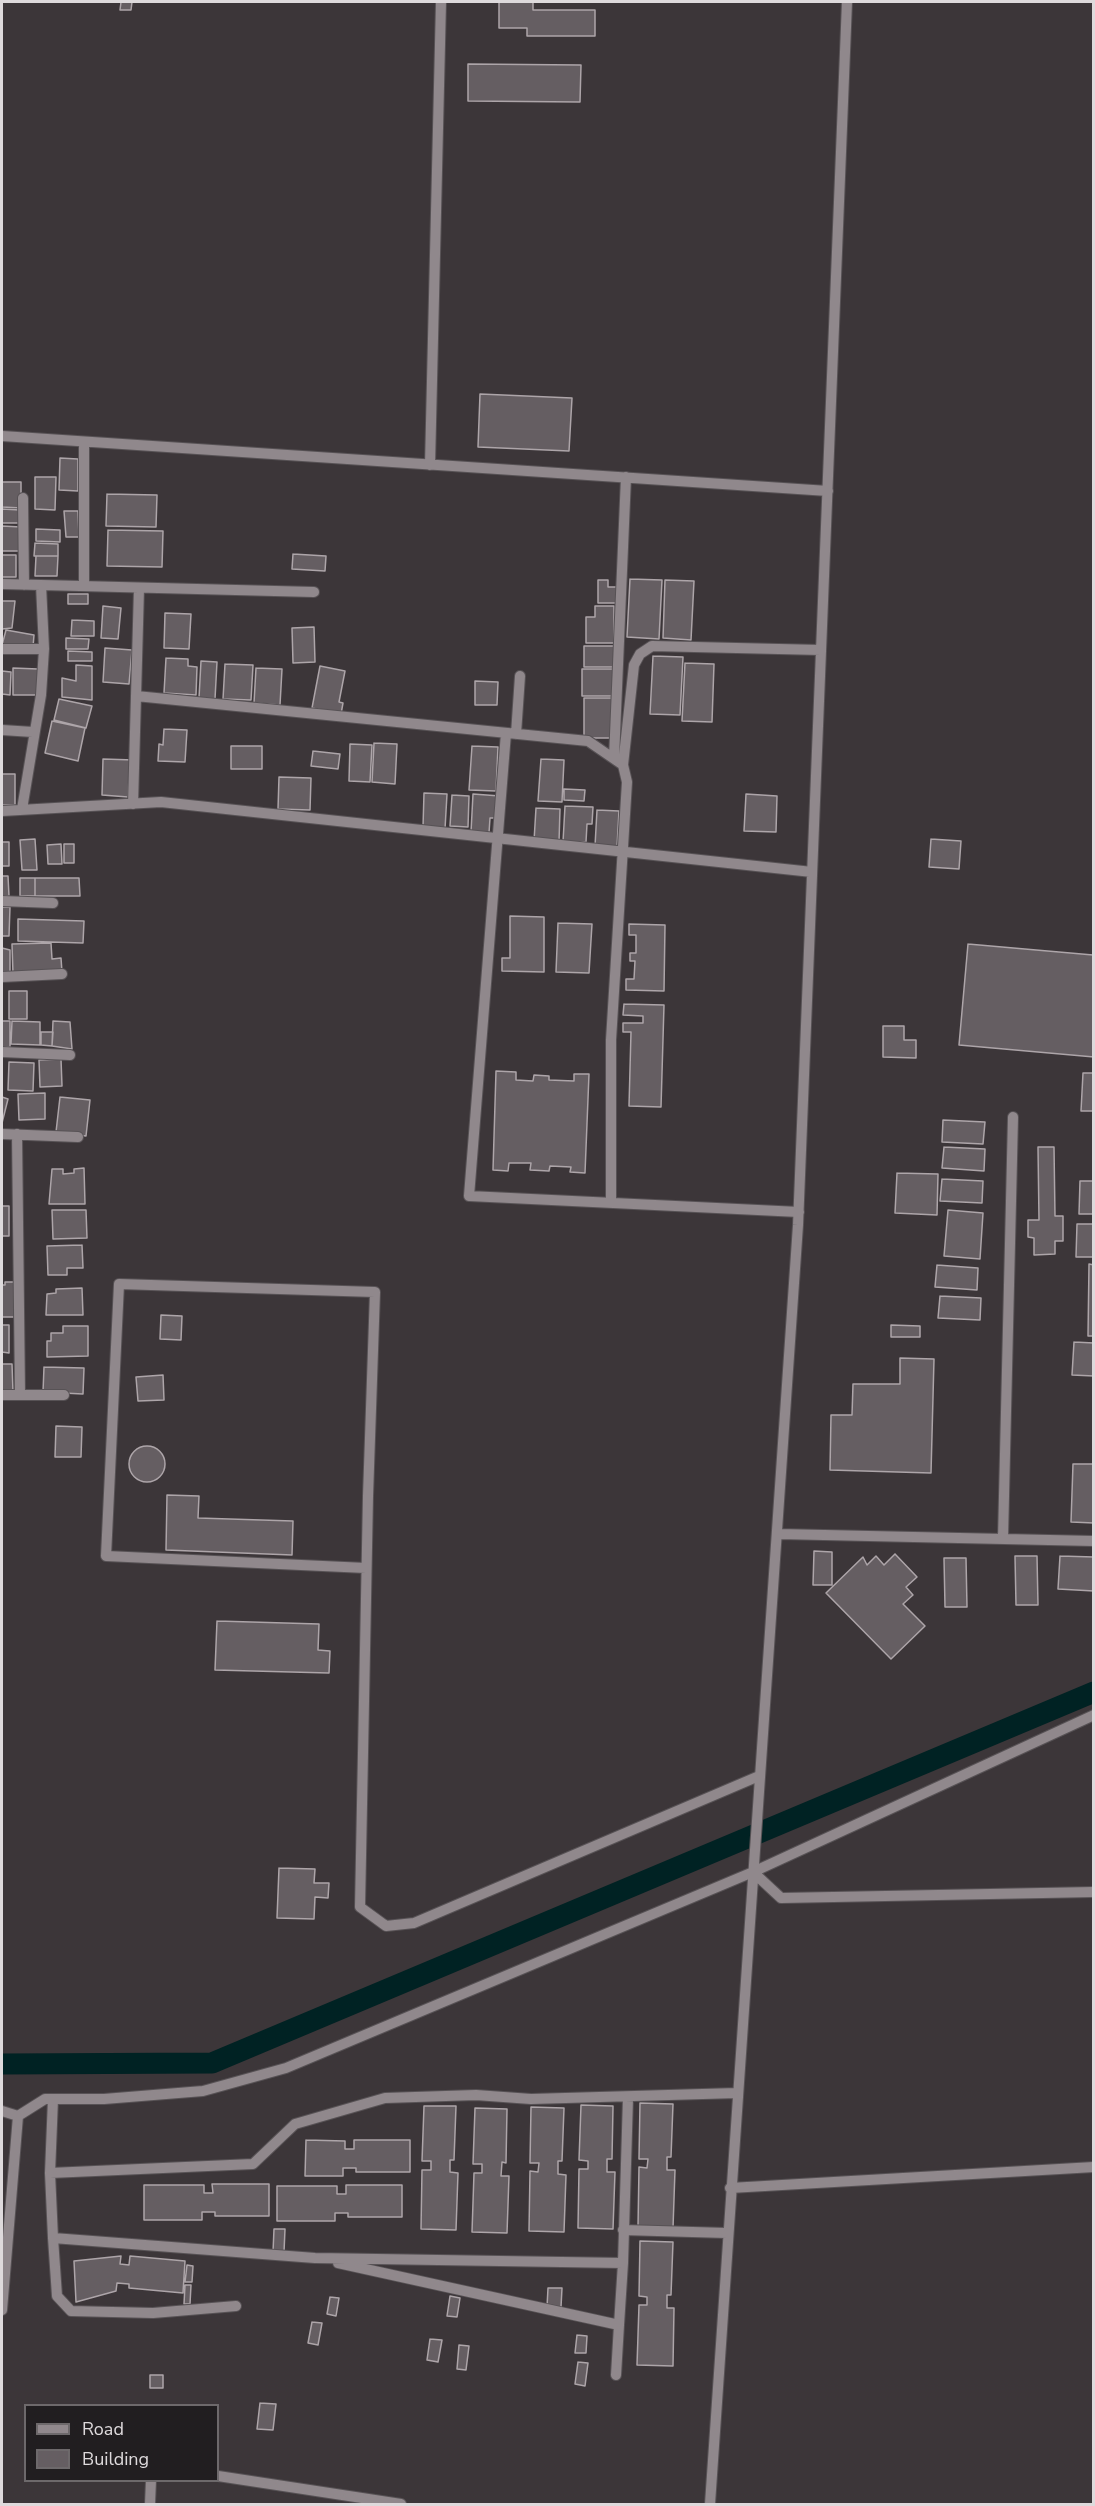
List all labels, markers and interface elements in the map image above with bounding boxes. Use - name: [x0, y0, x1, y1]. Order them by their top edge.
- legend: [24, 2404, 219, 2482]
- text: Road: [82, 2417, 124, 2441]
- text: Building: [82, 2447, 149, 2471]

